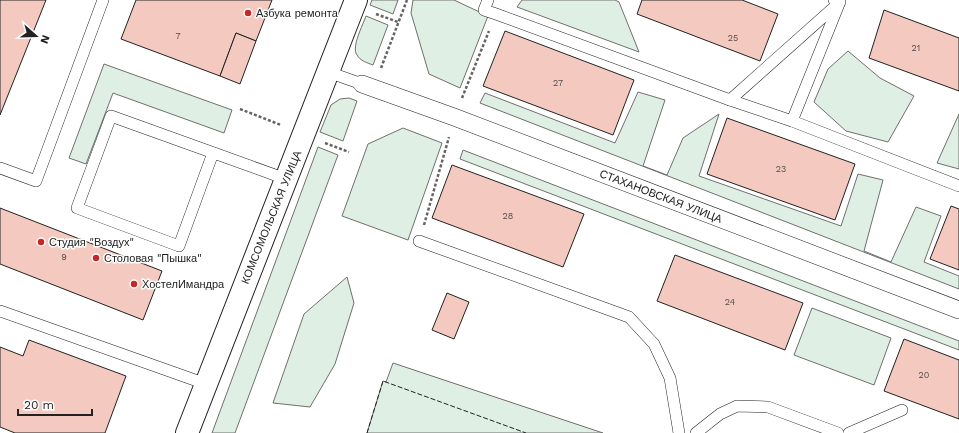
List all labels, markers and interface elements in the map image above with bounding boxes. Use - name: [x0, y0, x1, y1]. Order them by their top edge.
- place label: Азбука ремонта: [256, 7, 339, 20]
- marker: Азбука ремонта: [243, 8, 253, 18]
- north arrow: [16, 16, 56, 56]
- house number: 7: [175, 31, 181, 41]
- text: N: [37, 33, 52, 45]
- house number: 25: [728, 33, 738, 43]
- house number: 21: [912, 43, 920, 53]
- house number: 27: [553, 78, 563, 88]
- street label: КОМСОМОЛЬСКАЯ УЛИЦА: [239, 148, 304, 286]
- house number: 23: [776, 164, 786, 174]
- street label: СТАХАНОВСКАЯ УЛИЦА: [598, 167, 724, 226]
- house number: 28: [503, 211, 513, 221]
- place label: Студия "Воздух": [49, 236, 134, 249]
- marker: Студия "Воздух": [36, 237, 46, 247]
- house number: 9: [61, 252, 67, 262]
- place label: Столовая "Пышка": [104, 252, 202, 265]
- marker: Столовая "Пышка": [91, 253, 101, 263]
- place label: ХостелИмандра: [142, 278, 225, 291]
- marker: ХостелИмандра: [129, 279, 139, 289]
- house number: 24: [725, 297, 736, 307]
- house number: 20: [919, 370, 930, 380]
- scale bar: [18, 391, 92, 417]
- text: 20 m: [24, 398, 54, 412]

